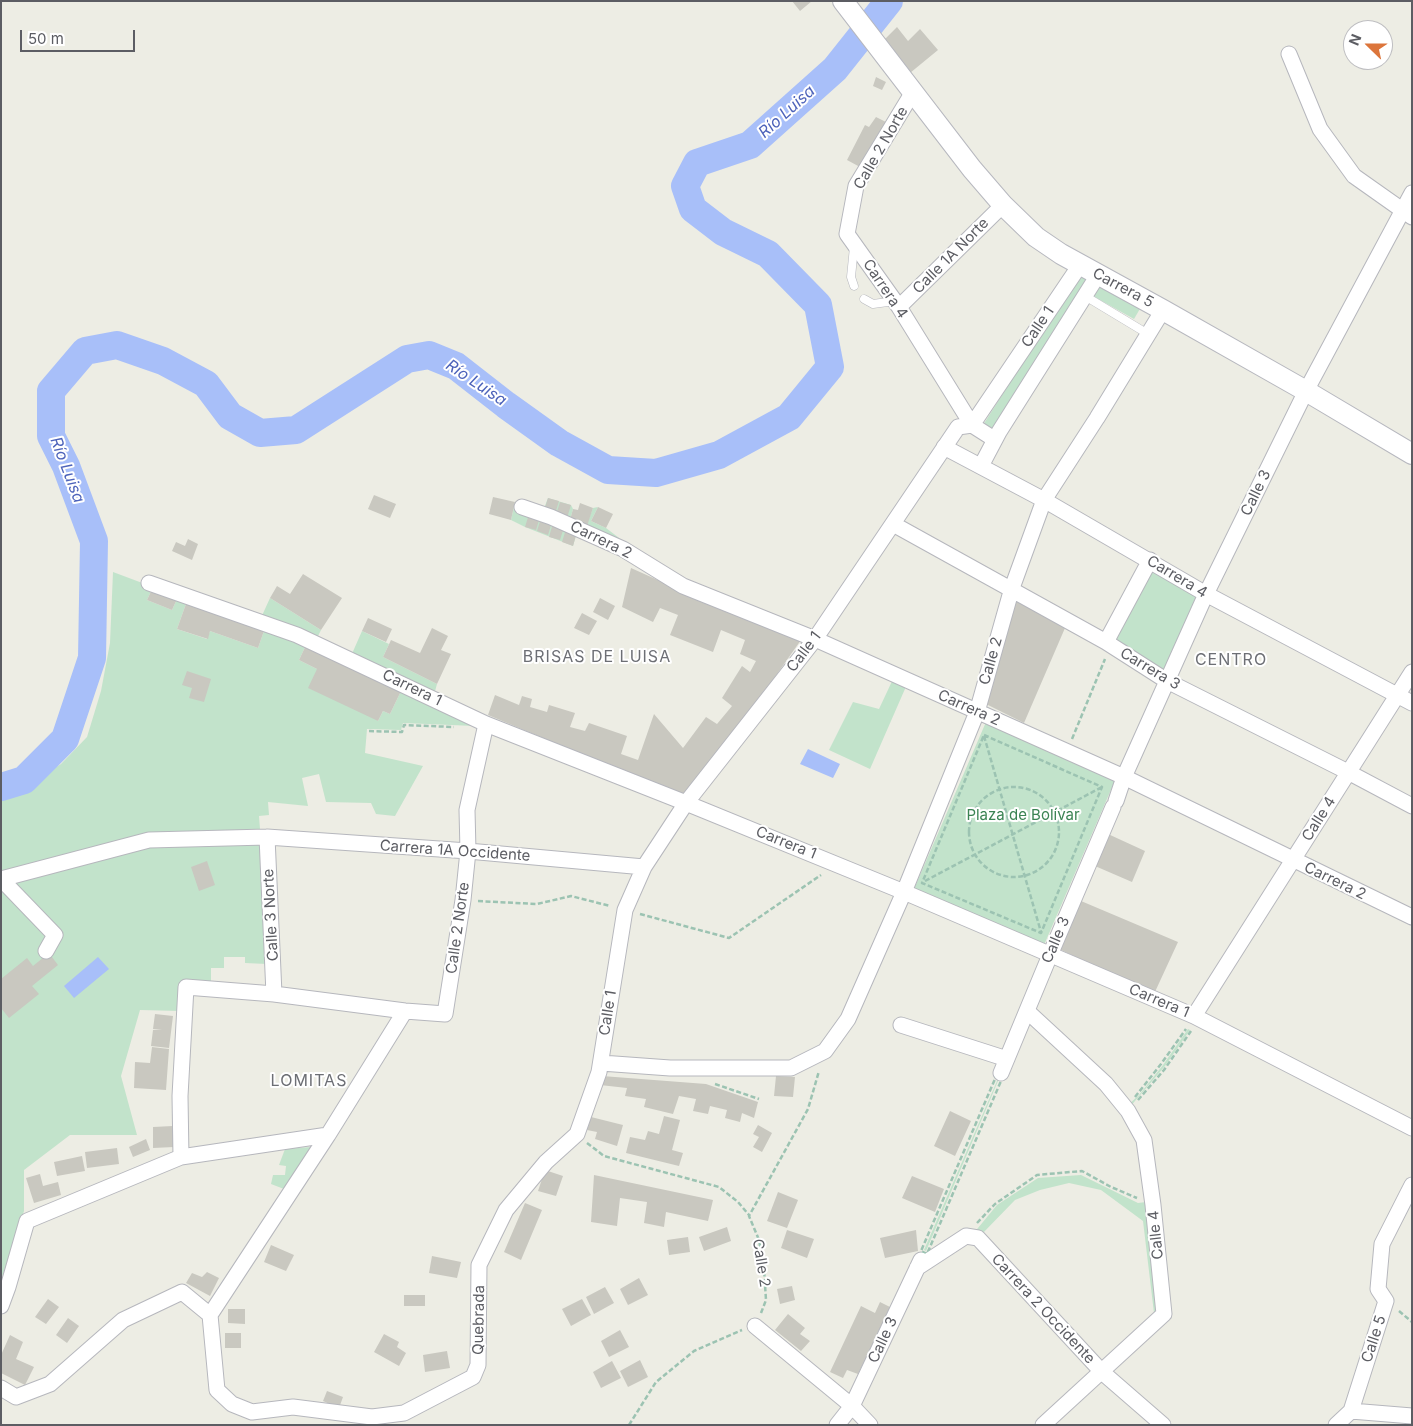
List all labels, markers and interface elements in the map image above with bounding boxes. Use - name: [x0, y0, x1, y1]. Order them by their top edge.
- scale bar: [22, 20, 138, 52]
- north arrow: [1343, 20, 1393, 70]
- text: 50 m: [28, 29, 64, 48]
- text: N: [1345, 31, 1364, 48]
- water label: Río Luisa: [755, 82, 819, 142]
- street label: Calle 2 Norte: [850, 103, 912, 193]
- street label: Calle 1A Norte: [909, 214, 993, 298]
- street label: Carrera 4: [859, 256, 911, 322]
- street label: Carrera 5: [1089, 264, 1157, 312]
- street label: Calle 1: [1018, 303, 1058, 351]
- water label: Río Luisa: [442, 356, 510, 410]
- water label: Río Luisa: [46, 434, 88, 506]
- street label: Calle 3: [1237, 467, 1275, 519]
- street label: Carrera 2: [567, 517, 635, 563]
- street label: Carrera 4: [1143, 552, 1211, 602]
- street label: Calle 1: [783, 628, 825, 676]
- street label: Calle 2: [976, 635, 1006, 687]
- street label: Carrera 3: [1117, 644, 1183, 694]
- district label: BRISAS DE LUISA: [521, 647, 673, 667]
- district label: CENTRO: [1194, 650, 1268, 670]
- street label: Carrera 1: [379, 666, 445, 710]
- street label: Carrera 2: [935, 686, 1003, 730]
- street label: Calle 4: [1298, 793, 1340, 845]
- park label: Plaza de Bolívar: [966, 806, 1080, 824]
- street label: Carrera 1: [753, 823, 819, 863]
- street label: Carrera 1A Occidente: [379, 837, 531, 865]
- street label: Carrera 2: [1301, 858, 1369, 904]
- street label: Calle 3 Norte: [260, 868, 282, 962]
- street label: Calle 2 Norte: [443, 881, 473, 975]
- street label: Calle 3: [1038, 914, 1074, 966]
- street label: Carrera 1: [1126, 980, 1192, 1022]
- street label: Calle 1: [596, 989, 620, 1037]
- district label: LOMITAS: [270, 1071, 348, 1091]
- street label: Calle 4: [1144, 1210, 1168, 1260]
- street label: Calle 2: [748, 1238, 774, 1288]
- street label: Carrera 2 Occidente: [987, 1250, 1099, 1368]
- street label: Quebrada: [469, 1285, 489, 1355]
- street label: Calle 5: [1358, 1313, 1390, 1365]
- street label: Calle 3: [865, 1314, 901, 1366]

